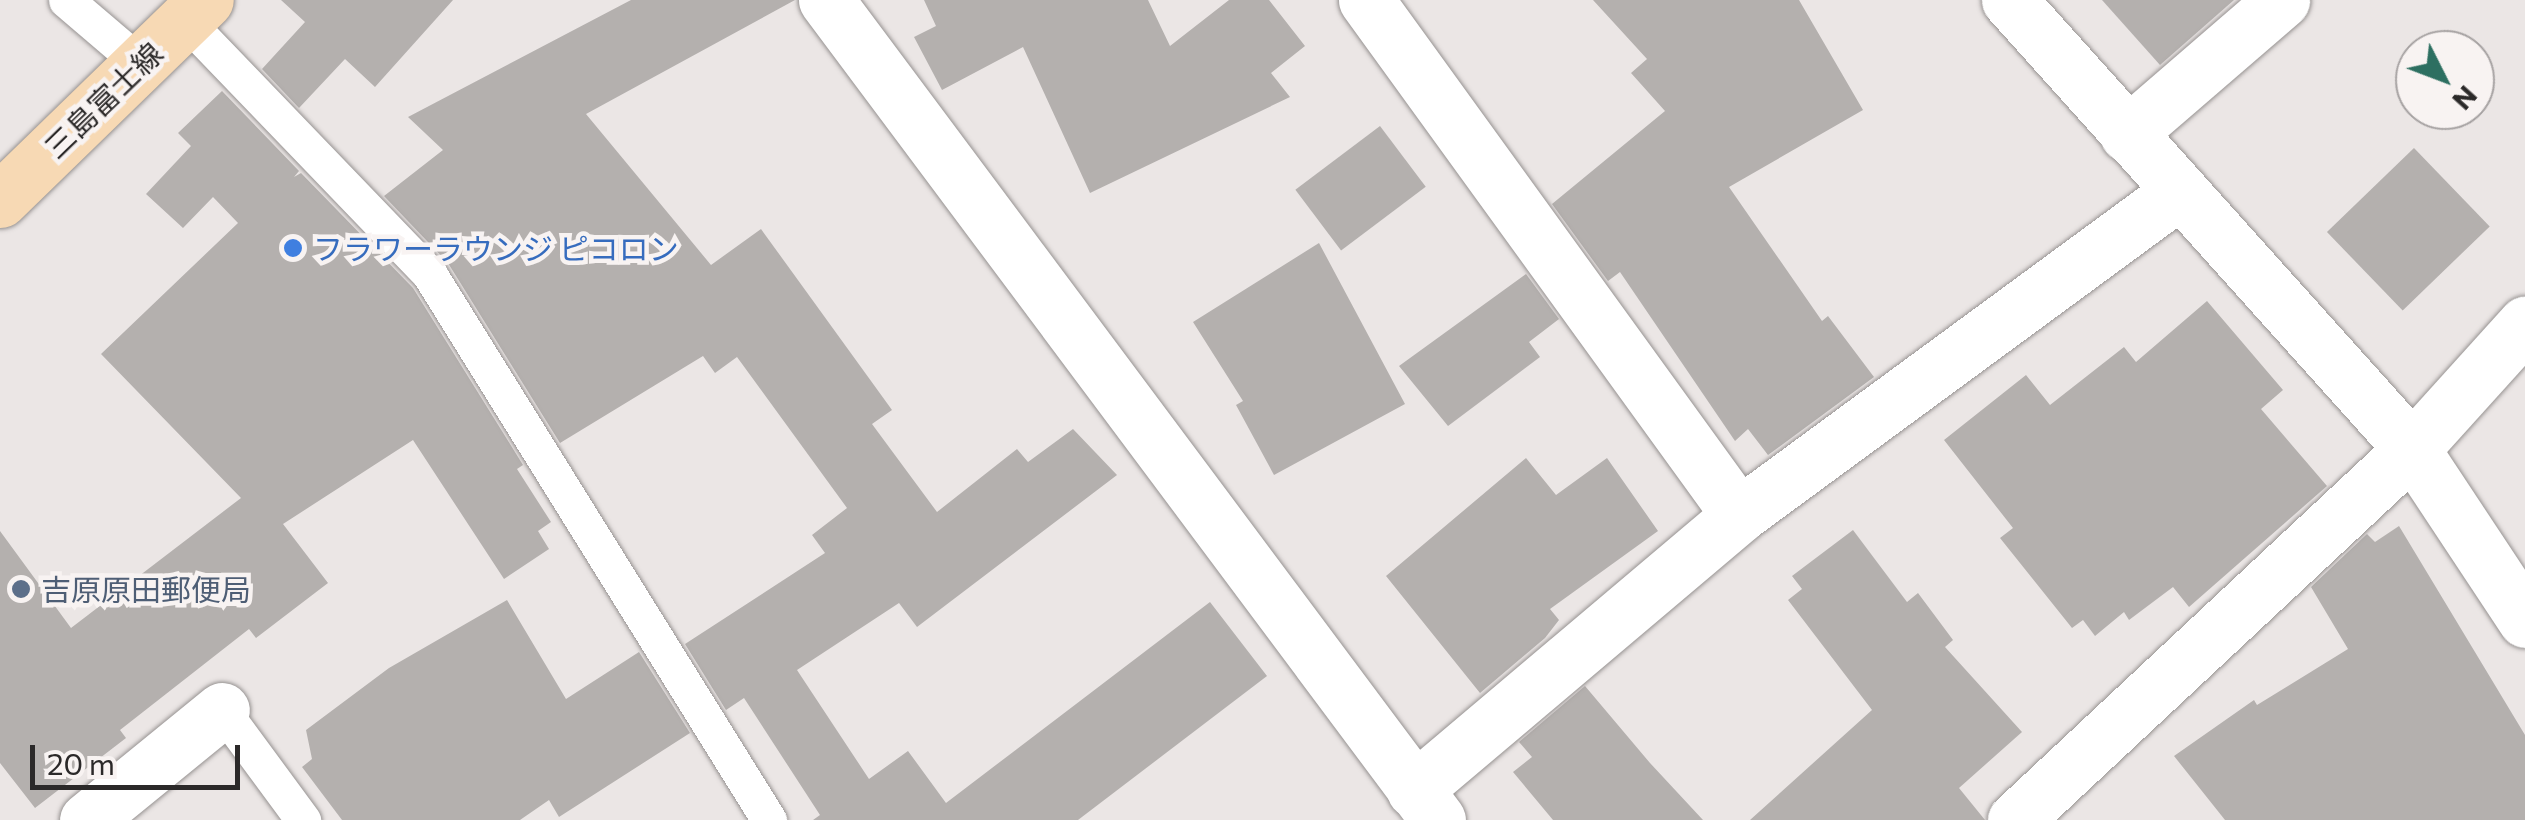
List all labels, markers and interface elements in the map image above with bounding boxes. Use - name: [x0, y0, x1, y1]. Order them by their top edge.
- north arrow: [2395, 30, 2495, 130]
- street label: 三島富士線: [37, 35, 169, 165]
- text: N: [2446, 80, 2485, 118]
- place label: フラワーラウンジ ピコロン: [313, 230, 679, 266]
- marker: フラワーラウンジ ピコロン: [282, 237, 304, 259]
- place label: 吉原原田郵便局: [41, 571, 251, 607]
- marker: 吉原原田郵便局: [10, 578, 32, 600]
- scale bar: [35, 725, 245, 787]
- text: 20 m: [47, 744, 115, 781]

